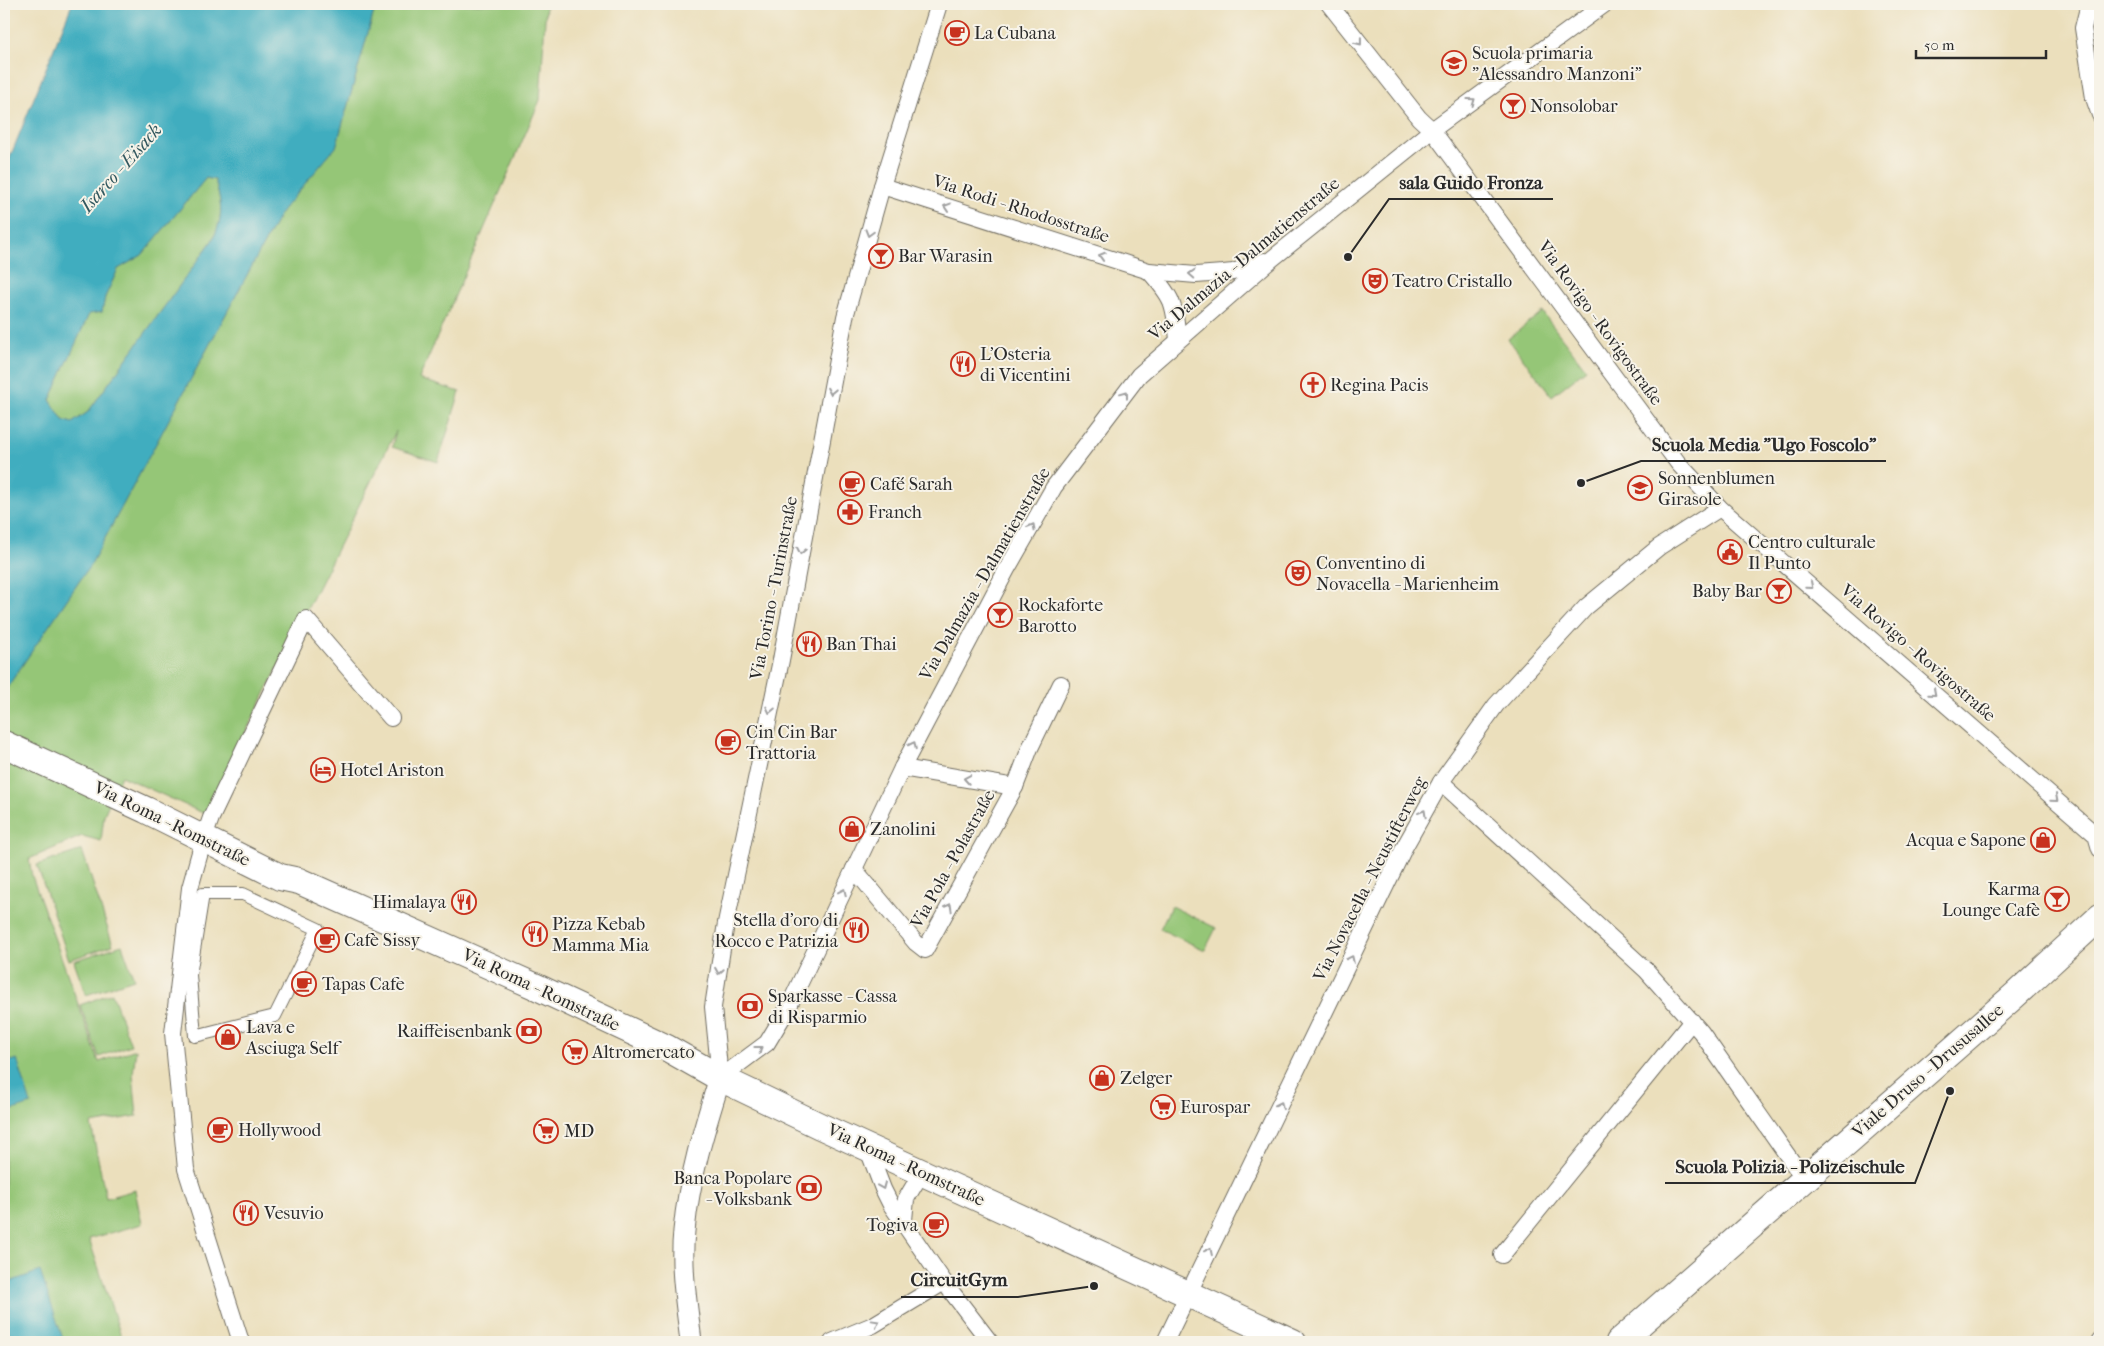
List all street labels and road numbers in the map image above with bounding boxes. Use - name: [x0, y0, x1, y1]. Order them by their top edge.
- street label: Via Rodi - Rhodosstraße: [929, 170, 1112, 247]
- street label: Via Dalmazia - Dalmatienstraße: [1144, 173, 1344, 346]
- street label: Via Rovigo - Rovigostraße: [1533, 236, 1667, 410]
- street label: Via Dalmazia - Dalmatienstraße: [915, 464, 1055, 685]
- street label: Via Torino - Turinstraße: [746, 494, 802, 683]
- street label: Via Rovigo - Rovigostraße: [1835, 579, 2000, 726]
- street label: Via Novacella - Neustifterweg: [1309, 773, 1431, 986]
- street label: Via Roma - Romstraße: [89, 777, 254, 871]
- street label: Via Pola - Polastraße: [906, 786, 1000, 933]
- street label: Via Roma - Romstraße: [458, 944, 623, 1036]
- street label: Viale Druso - Drususallee: [1847, 999, 2008, 1143]
- street label: Via Roma - Romstraße: [823, 1119, 988, 1211]

